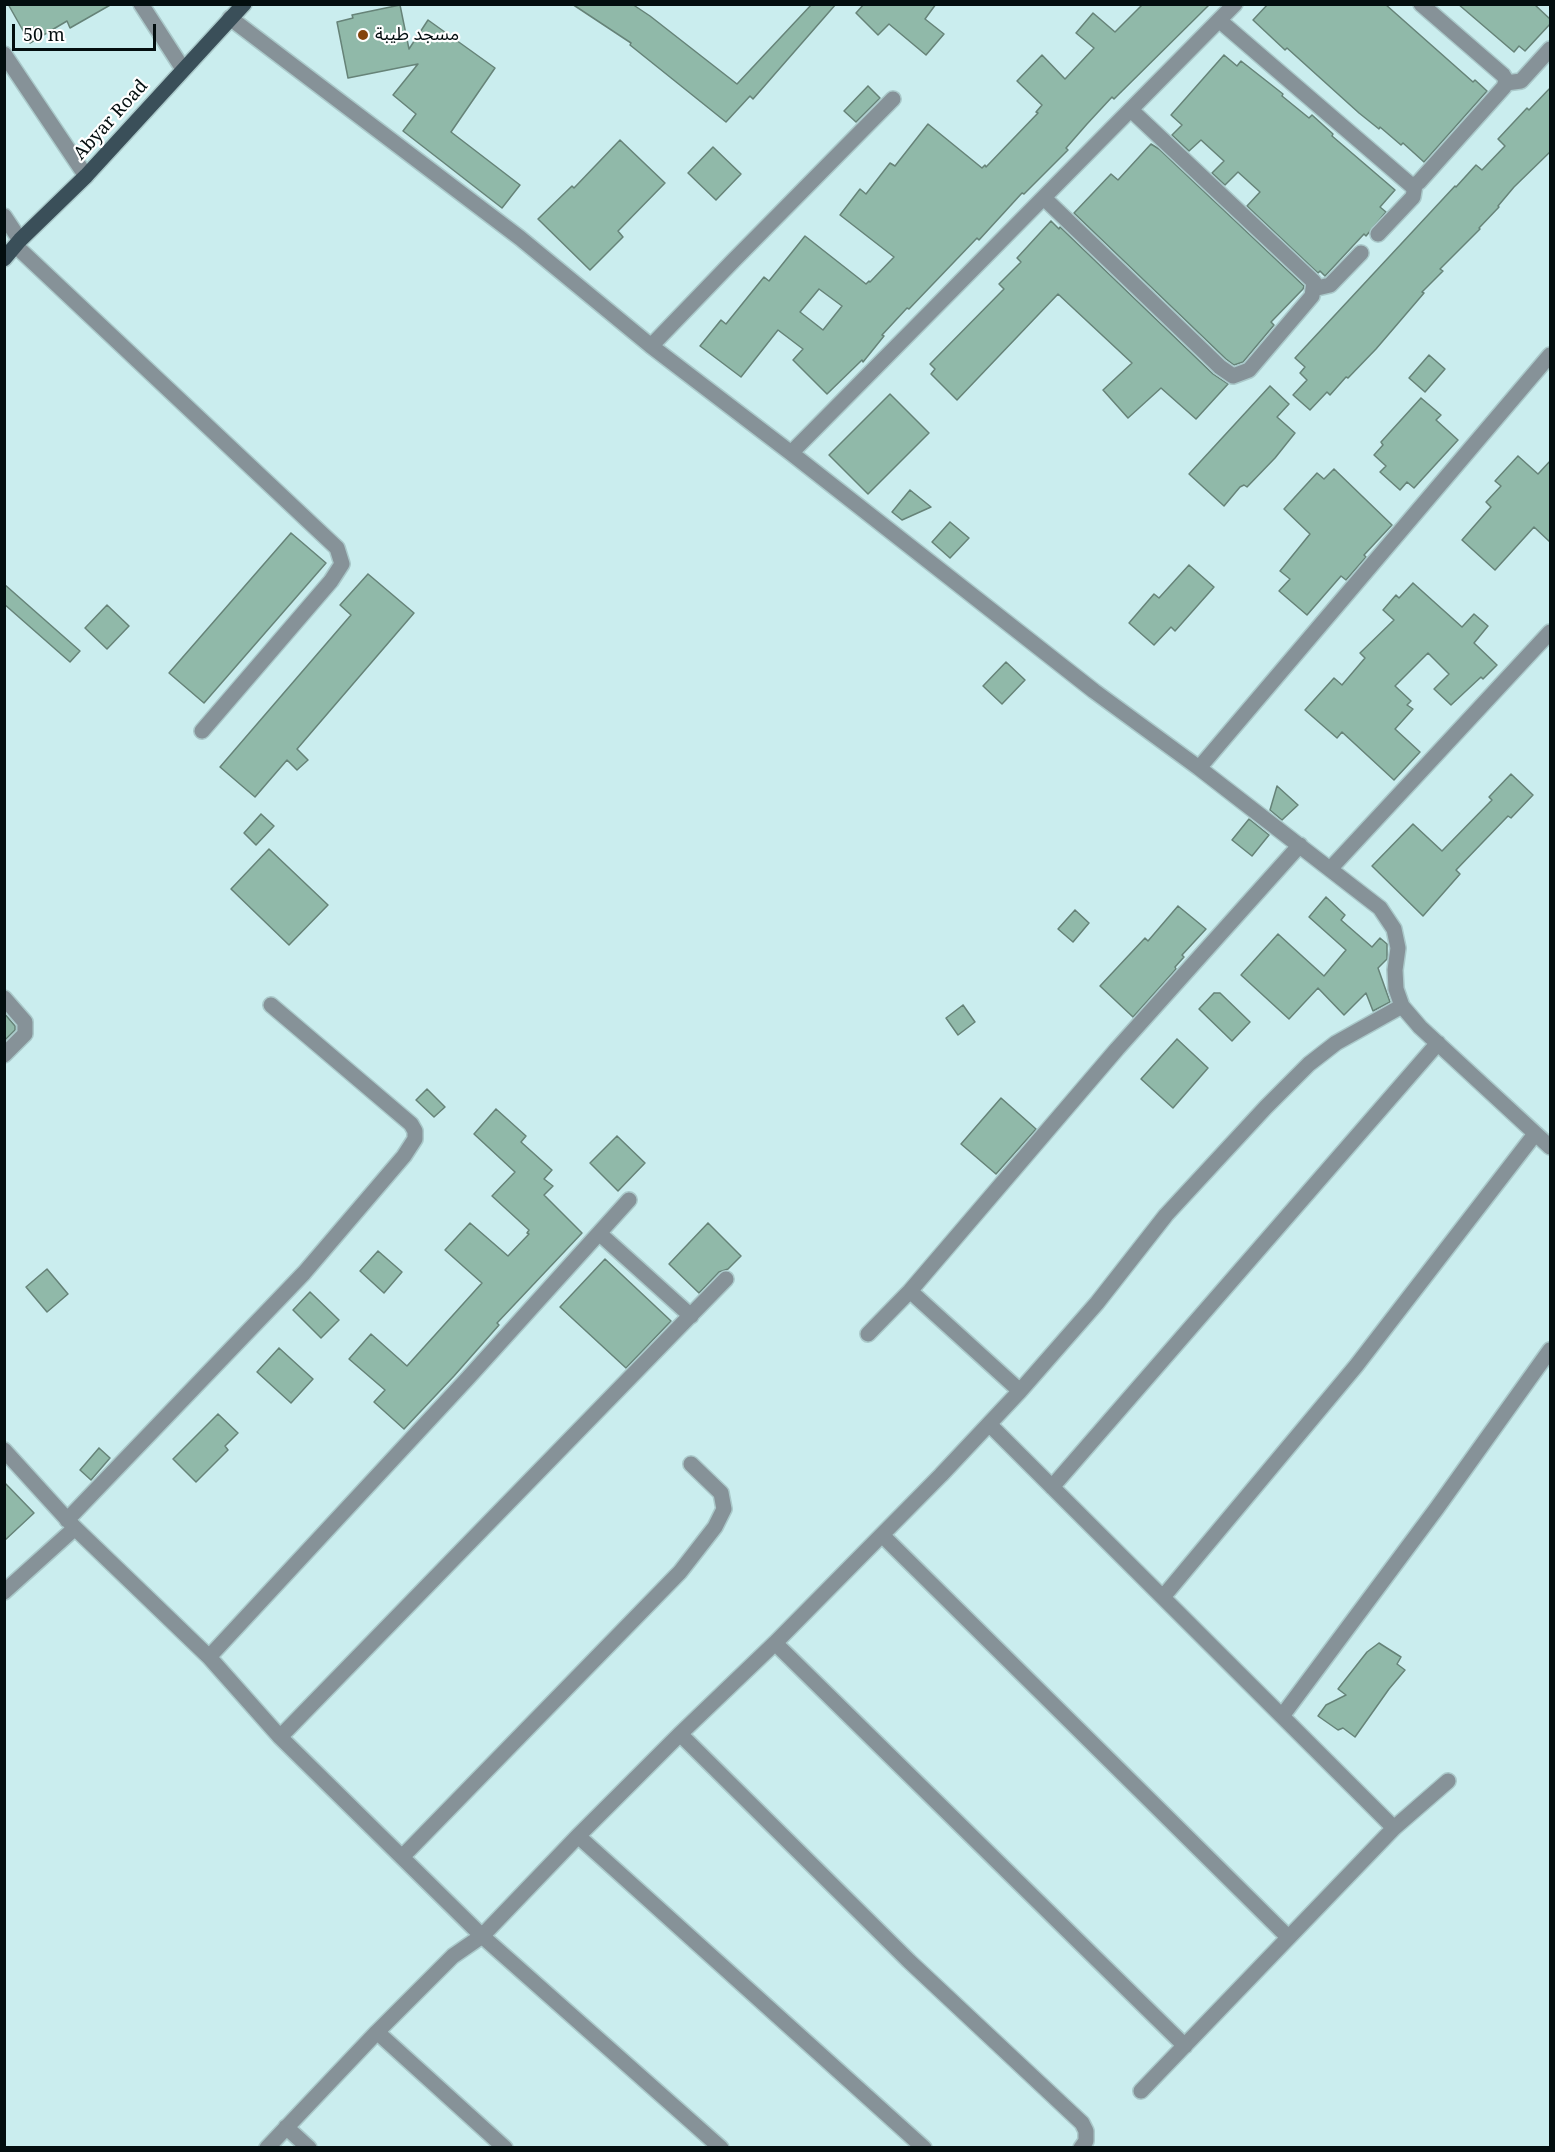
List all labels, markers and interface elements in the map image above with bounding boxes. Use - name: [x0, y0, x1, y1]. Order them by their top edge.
- scale bar: [15, 12, 159, 50]
- text: 50 m: [23, 22, 65, 46]
- place label: مسجد طيبة: [375, 24, 459, 46]
- marker: مسجد طيبة: [356, 28, 370, 42]
- street label: Abyar Road: [69, 76, 153, 164]

